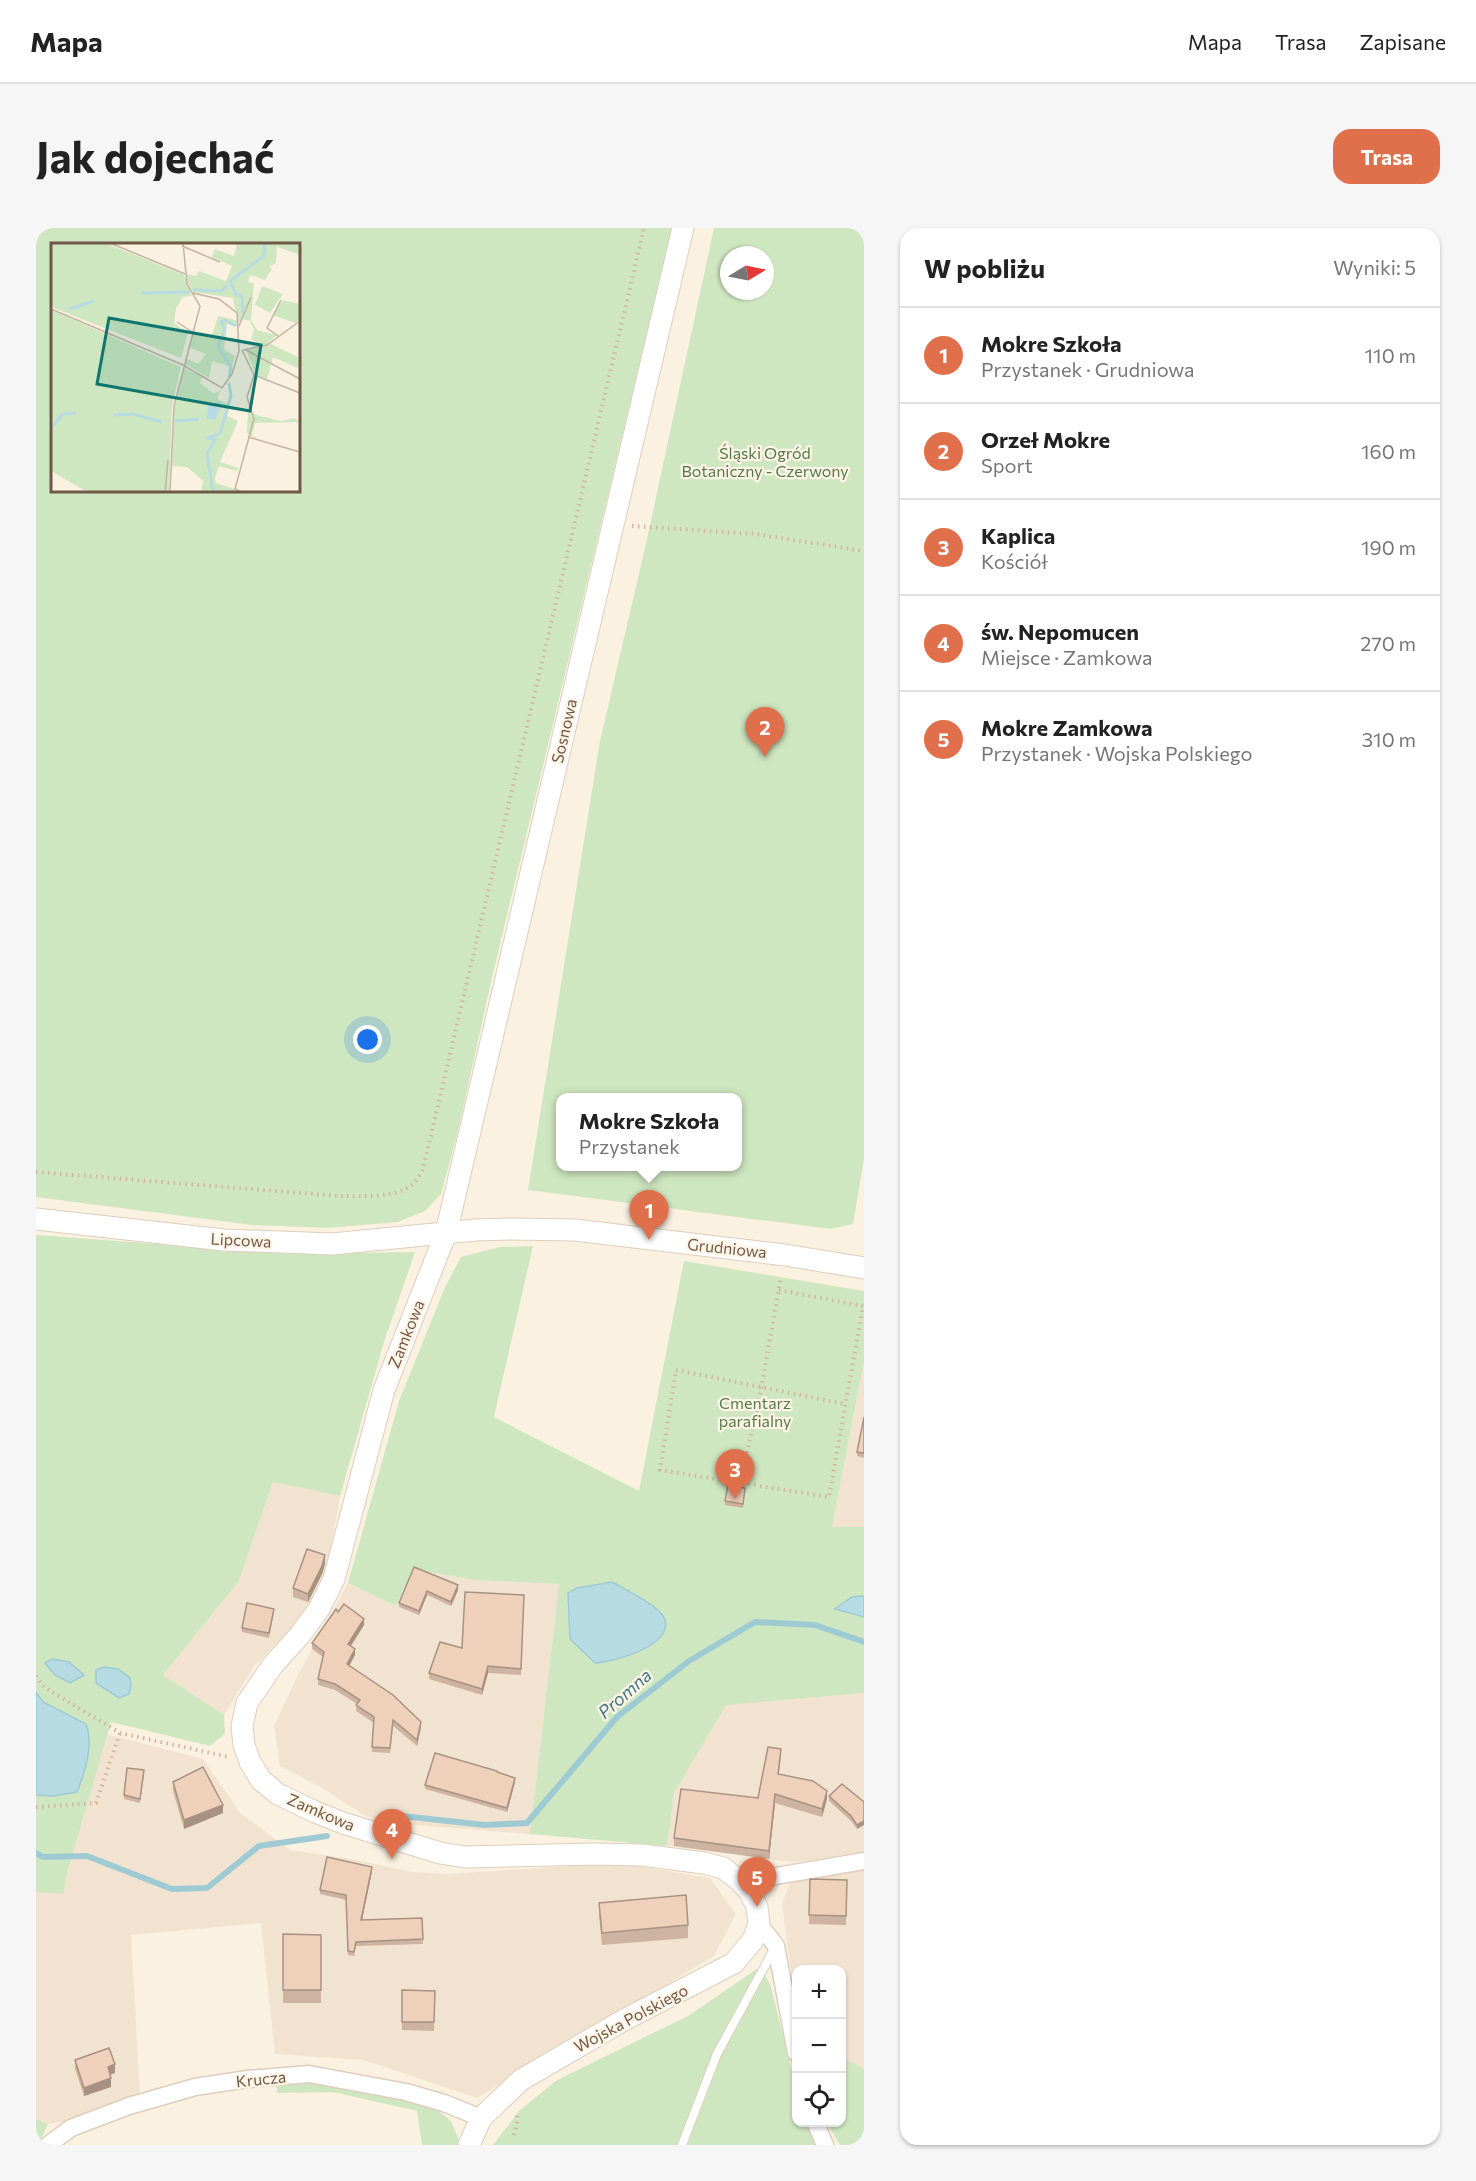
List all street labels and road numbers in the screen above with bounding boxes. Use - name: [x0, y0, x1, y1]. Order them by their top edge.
- street label: Sosnowa: [547, 697, 580, 765]
- street label: Lipcowa: [210, 1228, 272, 1251]
- street label: Grudniowa: [686, 1234, 768, 1261]
- street label: Zamkowa: [383, 1297, 428, 1371]
- street label: Zamkowa: [284, 1789, 358, 1834]
- street label: Wojska Polskiego: [571, 1980, 691, 2056]
- street label: Krucza: [235, 2066, 287, 2091]

